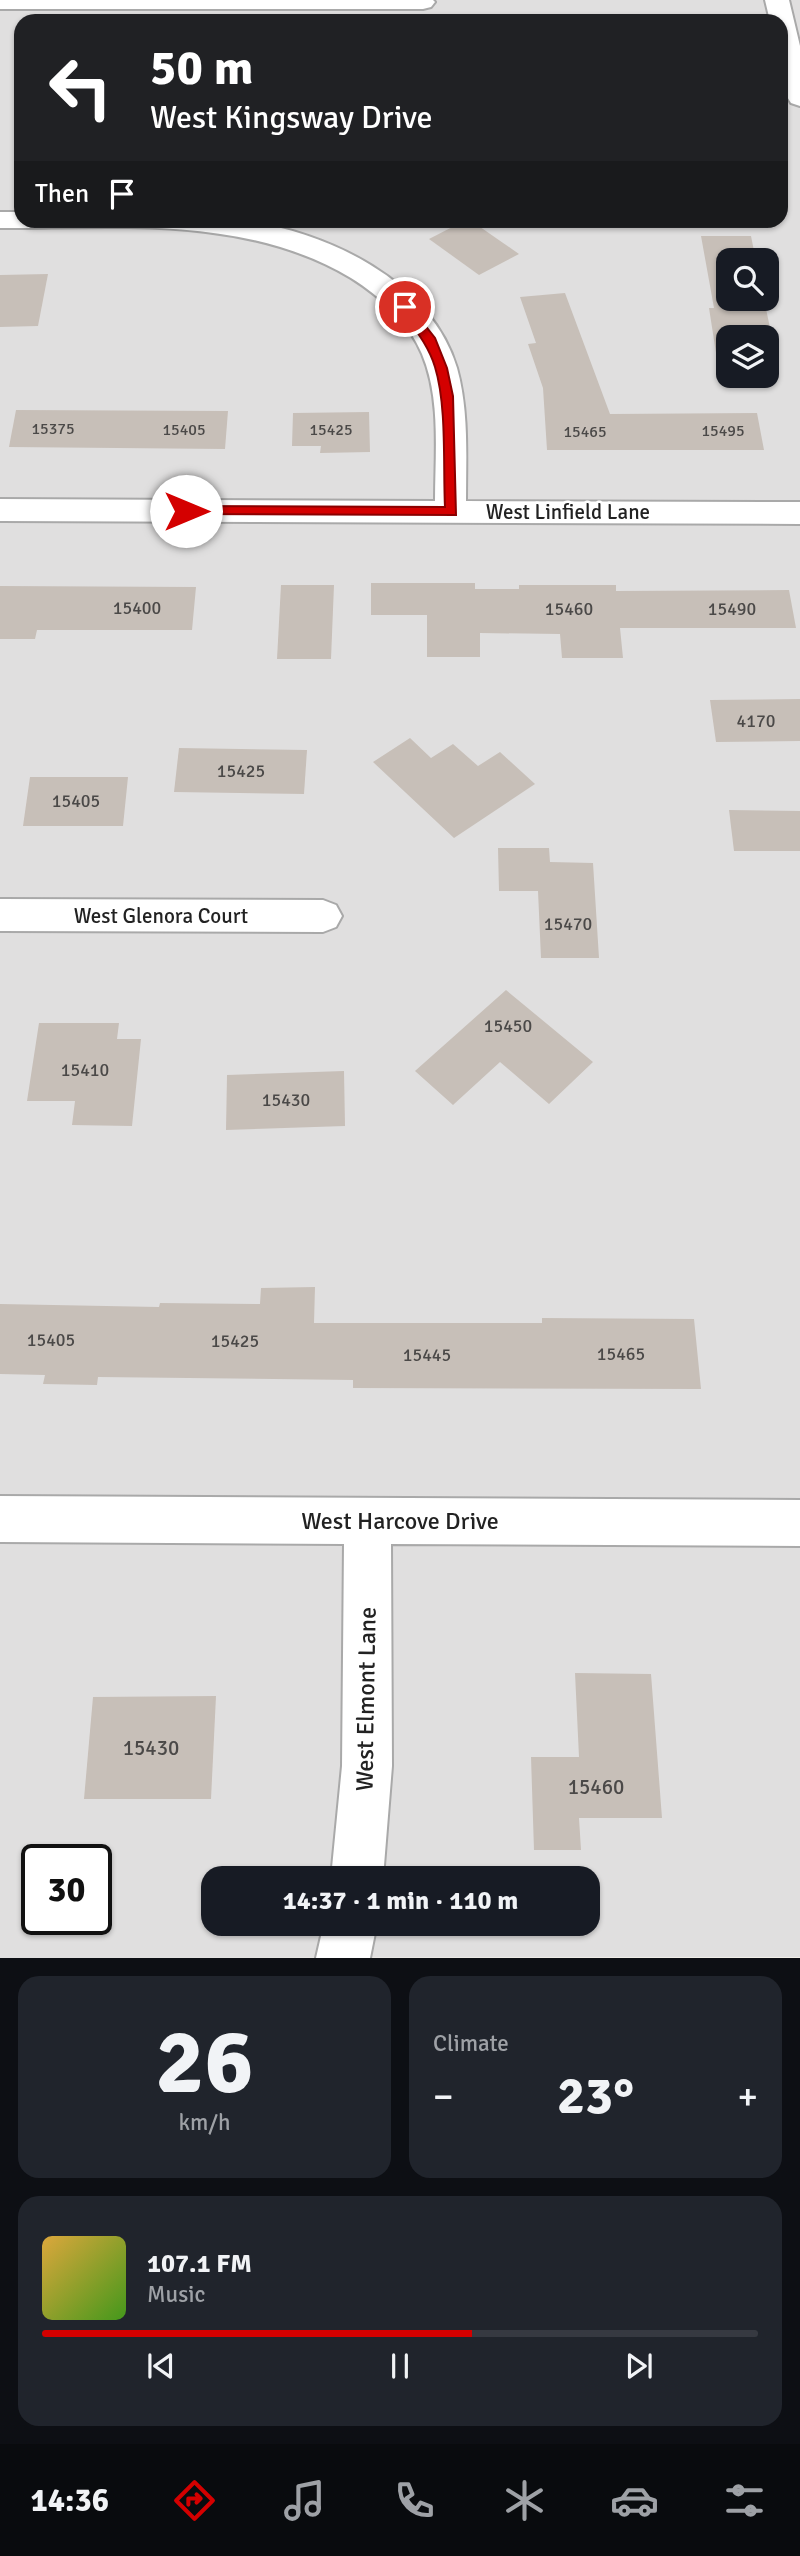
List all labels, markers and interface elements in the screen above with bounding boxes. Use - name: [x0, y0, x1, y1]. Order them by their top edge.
- text: 50 m: [150, 38, 253, 98]
- icon: left: [35, 42, 126, 133]
- text: West Kingsway Drive: [150, 98, 433, 137]
- icon: arrive: [103, 175, 141, 213]
- text: Then: [35, 178, 89, 210]
- map controls: [716, 248, 779, 388]
- button: search: [716, 248, 779, 311]
- pin: [375, 277, 435, 337]
- icon: arrive: [386, 288, 424, 326]
- button: layers: [716, 325, 779, 388]
- house number: 15375: [31, 419, 75, 439]
- house number: 15405: [162, 420, 206, 440]
- house number: 15425: [309, 420, 353, 440]
- house number: 15495: [701, 421, 745, 441]
- house number: 15465: [563, 422, 607, 442]
- position arrow: [149, 474, 223, 548]
- street label: West Linfield Lane: [486, 499, 650, 525]
- house number: 15400: [113, 597, 161, 619]
- house number: 15460: [545, 598, 593, 620]
- house number: 15490: [708, 598, 756, 620]
- house number: 4170: [737, 710, 775, 732]
- house number: 15425: [217, 760, 265, 782]
- house number: 15405: [52, 790, 100, 812]
- street label: West Glenora Court: [74, 903, 248, 929]
- house number: 15470: [544, 913, 592, 935]
- house number: 15450: [484, 1015, 532, 1037]
- house number: 15410: [61, 1059, 109, 1081]
- house number: 15430: [262, 1089, 310, 1111]
- house number: 15405: [27, 1329, 75, 1351]
- house number: 15425: [211, 1330, 259, 1352]
- house number: 15465: [597, 1343, 645, 1365]
- house number: 15445: [403, 1344, 451, 1366]
- street label: West Harcove Drive: [301, 1506, 499, 1536]
- street label: West Elmont Lane: [349, 1607, 383, 1791]
- house number: 15430: [123, 1735, 179, 1761]
- house number: 15460: [568, 1774, 624, 1800]
- speed limit sign: 30: [21, 1844, 112, 1935]
- text: 14:37 · 1 min · 110 m: [283, 1885, 518, 1917]
- text: 26: [155, 2006, 254, 2119]
- text: Climate: [433, 2029, 509, 2058]
- text: 23°: [557, 2064, 634, 2128]
- text: −: [433, 2073, 454, 2120]
- text: +: [737, 2073, 758, 2120]
- text: km/h: [178, 2108, 231, 2137]
- text: 107.1 FM: [147, 2248, 252, 2280]
- text: Music: [147, 2280, 205, 2309]
- icon: previous: [142, 2347, 180, 2385]
- icon: pause: [381, 2347, 419, 2385]
- icon: next: [620, 2347, 658, 2385]
- icon: directions: [170, 2476, 219, 2525]
- icon: music: [280, 2476, 329, 2525]
- icon: phone: [390, 2476, 439, 2525]
- icon: climate: [500, 2476, 549, 2525]
- icon: car: [610, 2476, 659, 2525]
- icon: filters: [720, 2476, 769, 2525]
- text: 14:36: [31, 2481, 109, 2520]

